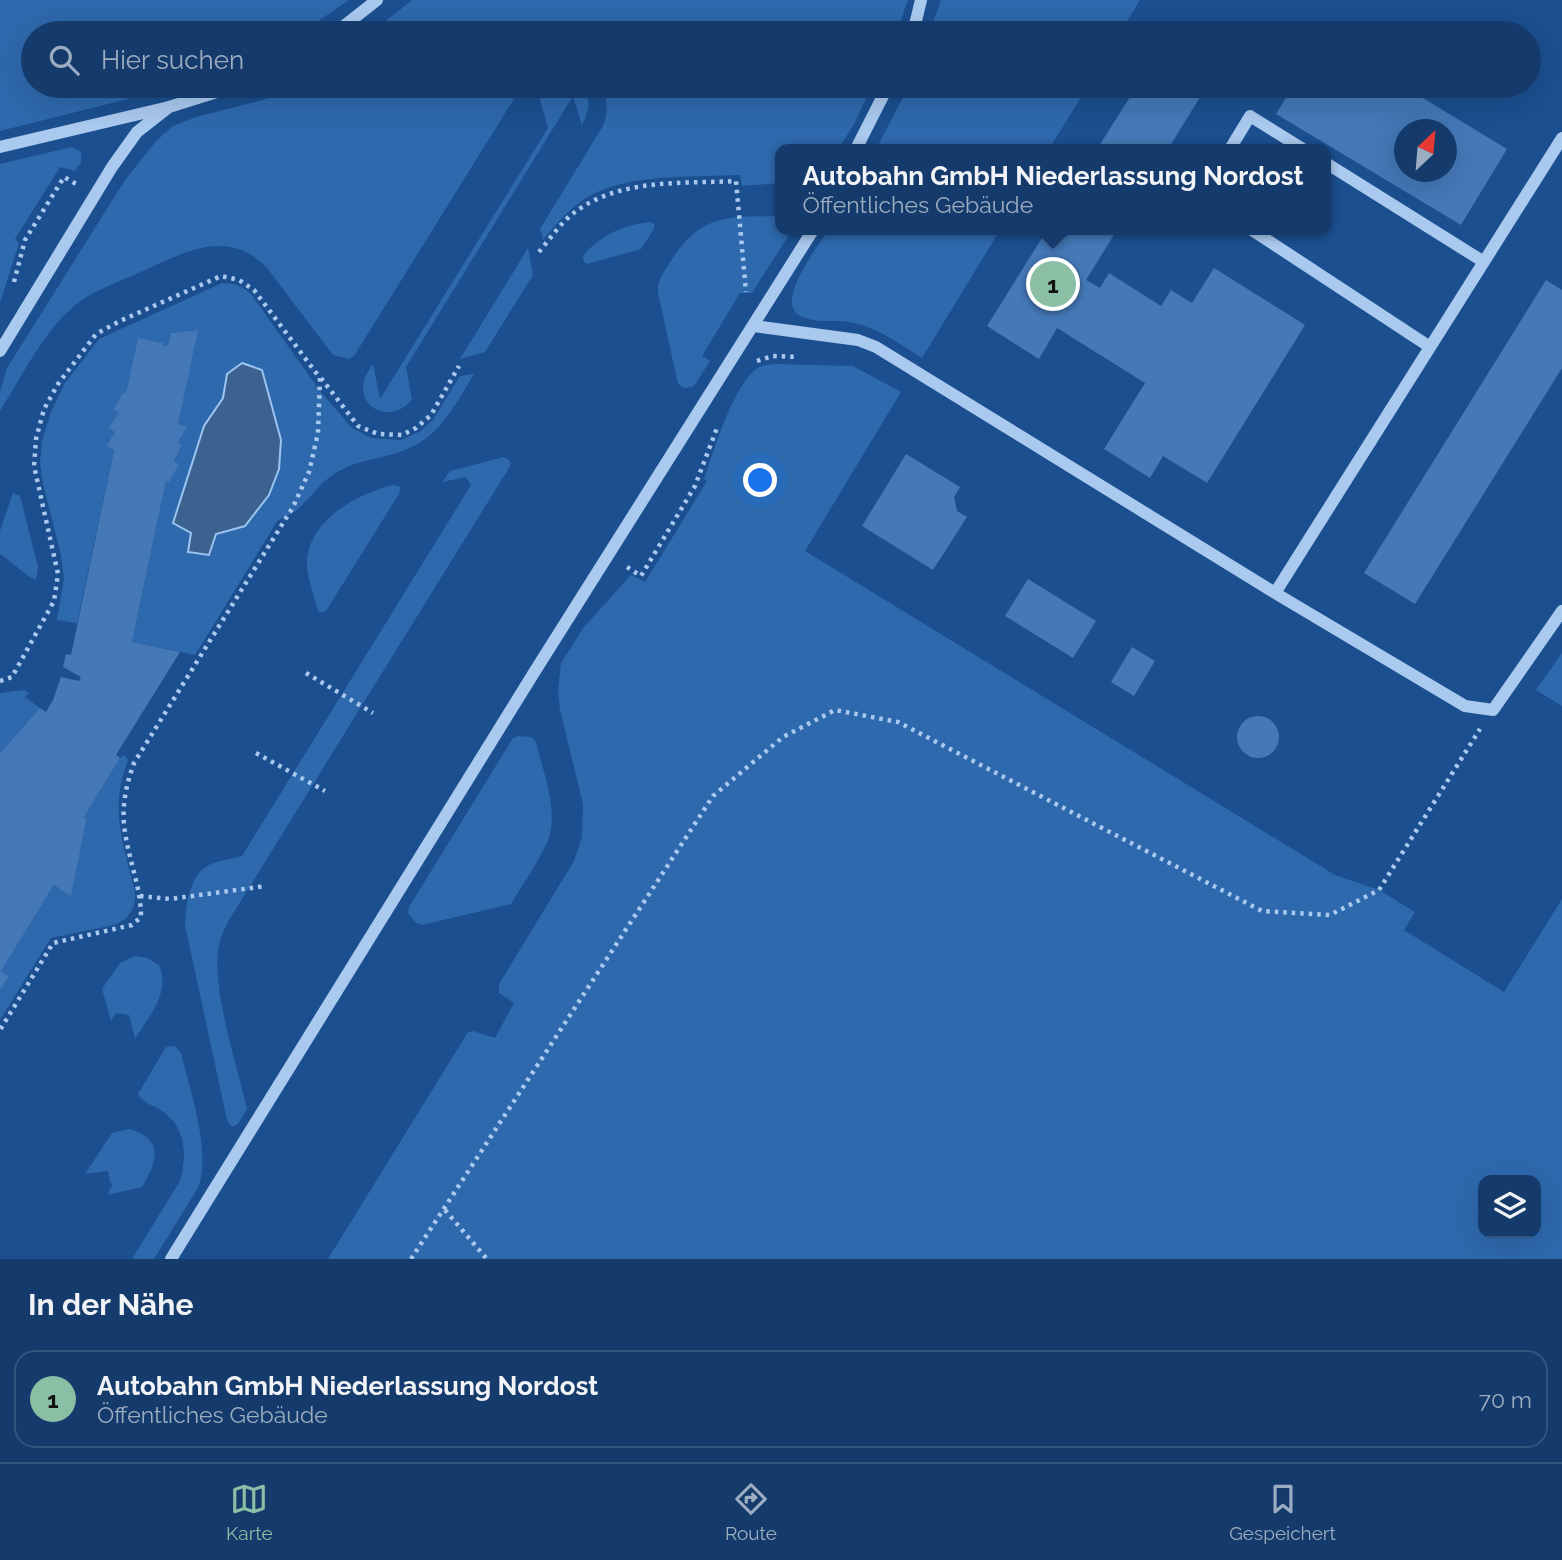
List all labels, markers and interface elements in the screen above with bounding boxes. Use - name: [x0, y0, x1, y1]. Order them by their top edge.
- search box: [21, 21, 1541, 98]
- icon: search: [45, 41, 83, 79]
- text: Hier suchen: [101, 45, 244, 75]
- north arrow: [1394, 119, 1457, 182]
- popup: [775, 144, 1331, 235]
- text: Autobahn GmbH Niederlassung Nordost: [802, 161, 1304, 191]
- text: Öffentliches Gebäude: [802, 191, 1033, 218]
- pin: 1: [1030, 258, 1076, 310]
- your location: [743, 463, 777, 497]
- map controls: [1478, 1175, 1541, 1238]
- button: layers: [1478, 1175, 1541, 1238]
- text: In der Nähe: [28, 1287, 193, 1322]
- text: Autobahn GmbH Niederlassung Nordost: [97, 1371, 598, 1401]
- text: 1: [47, 1386, 59, 1413]
- text: 70 m: [1479, 1386, 1532, 1413]
- text: Öffentliches Gebäude: [97, 1401, 328, 1428]
- tab: Karte: [226, 1480, 273, 1544]
- tab: Route: [725, 1480, 777, 1544]
- tab: Gespeichert: [1229, 1480, 1336, 1544]

